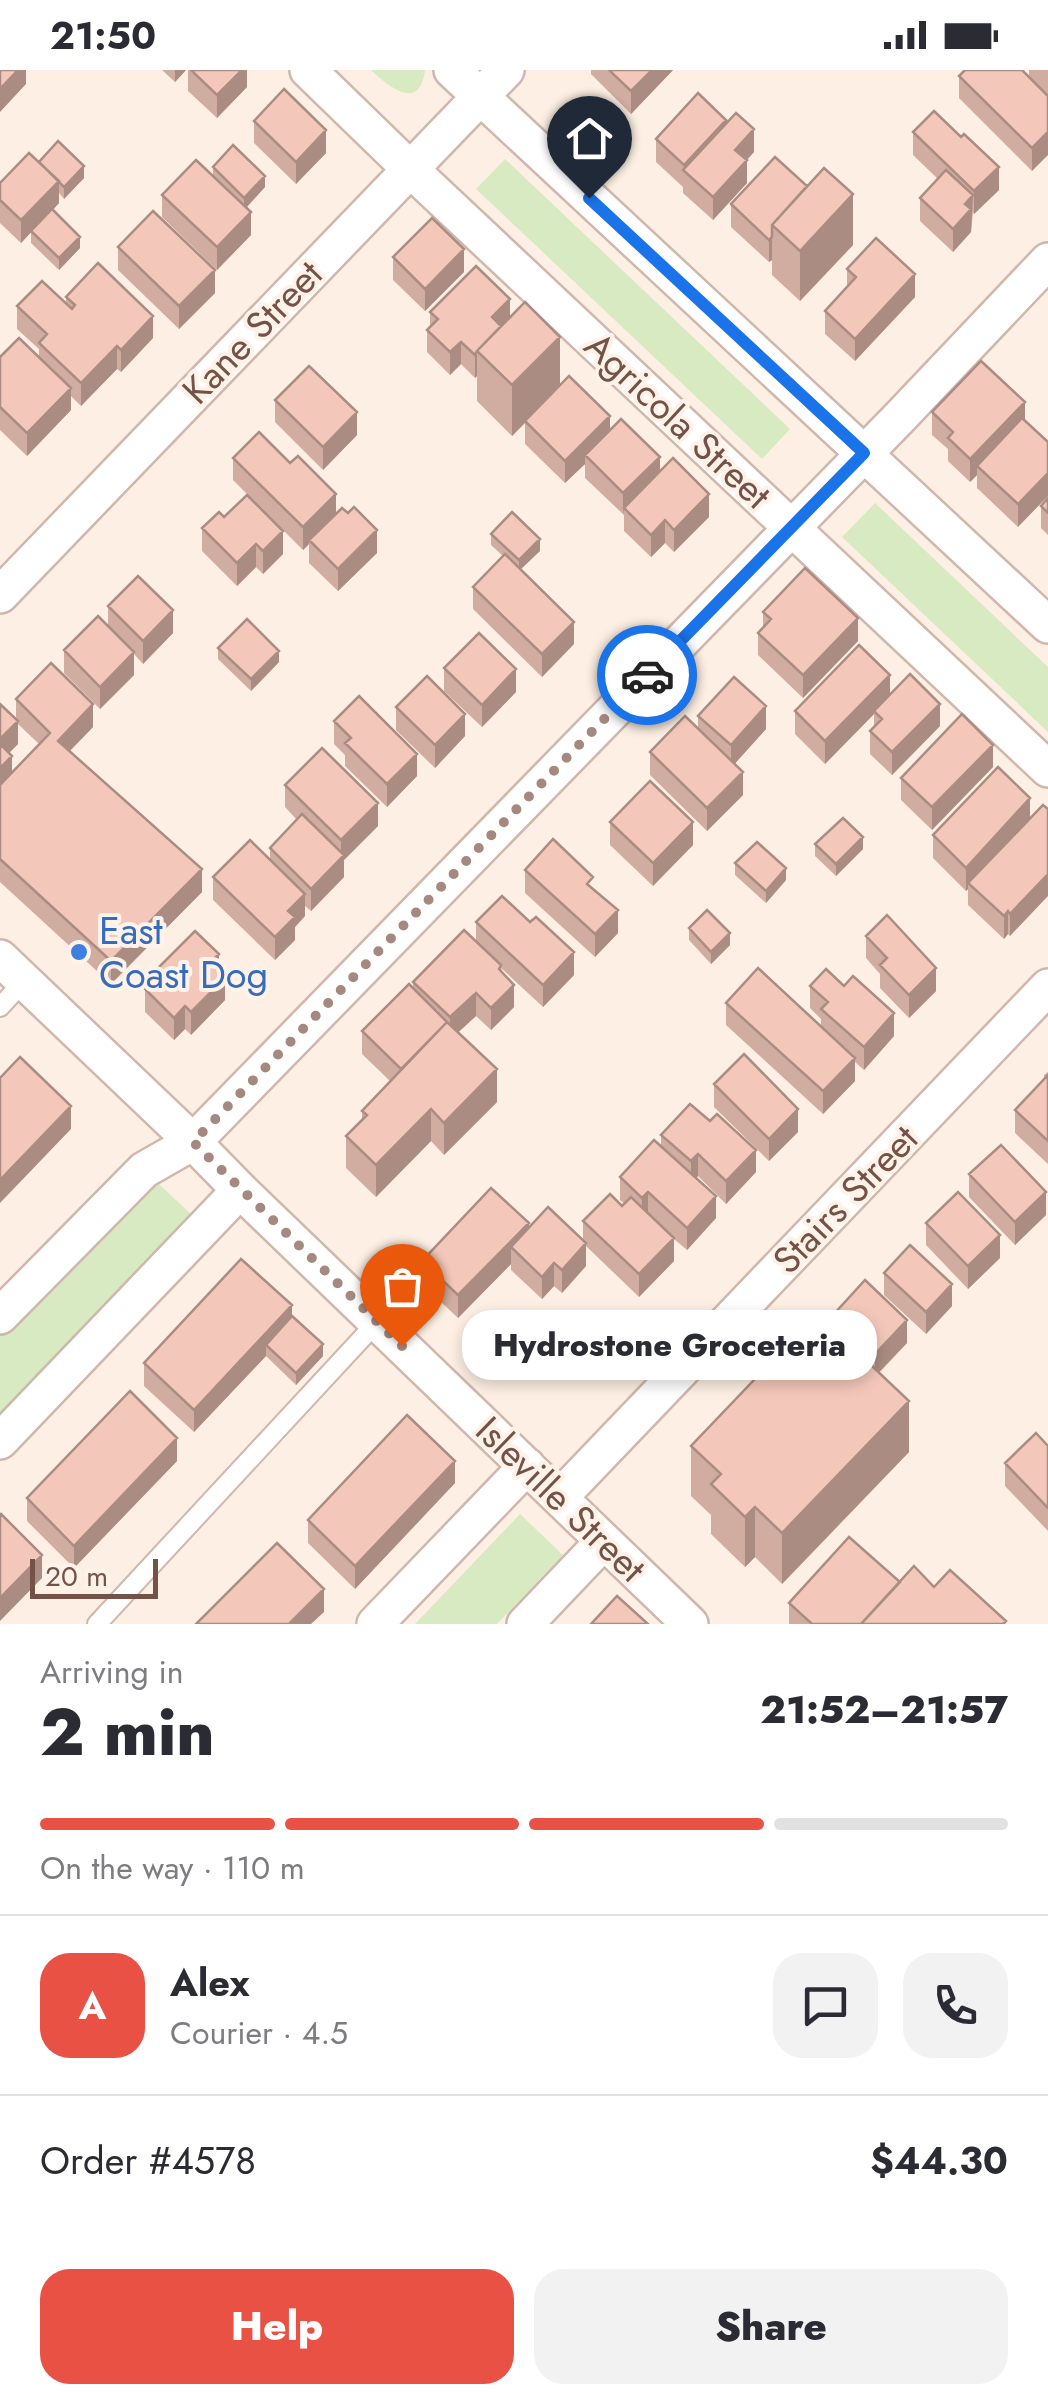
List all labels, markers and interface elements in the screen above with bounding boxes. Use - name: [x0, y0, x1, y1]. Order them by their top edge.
- text: 21:50: [50, 8, 156, 63]
- pin: [547, 96, 632, 199]
- icon: home: [562, 111, 617, 166]
- street label: Kane Street: [169, 248, 335, 416]
- street label: Agricola Street: [572, 319, 784, 521]
- courier: [597, 625, 697, 725]
- icon: car: [620, 648, 675, 703]
- place label: East Coast Dog: [99, 903, 268, 1002]
- marker: East Coast Dog: [68, 941, 90, 963]
- street label: Stairs Street: [760, 1112, 930, 1286]
- pin: [360, 1244, 445, 1347]
- icon: bag: [375, 1259, 430, 1314]
- callout: Hydrostone Groceteria: [462, 1311, 877, 1381]
- text: Hydrostone Groceteria: [493, 1322, 846, 1368]
- street label: Isleville Street: [463, 1403, 659, 1595]
- scale bar: [30, 1554, 158, 1598]
- text: 20 m: [45, 1556, 108, 1597]
- text: Arriving in: [40, 1649, 184, 1695]
- text: 21:52–21:57: [760, 1682, 1008, 1737]
- text: 2 min: [40, 1685, 215, 1779]
- text: On the way · 110 m: [40, 1845, 305, 1891]
- button: chat: [773, 1953, 878, 2058]
- button: phone: [903, 1953, 1008, 2058]
- text: Alex: [170, 1955, 250, 2010]
- text: A: [79, 1978, 106, 2033]
- text: Courier · 4.5: [170, 2010, 348, 2056]
- text: Order #4578: [40, 2133, 256, 2188]
- text: $44.30: [870, 2133, 1008, 2188]
- button: Help: [40, 2269, 514, 2384]
- button: Share: [534, 2269, 1008, 2384]

